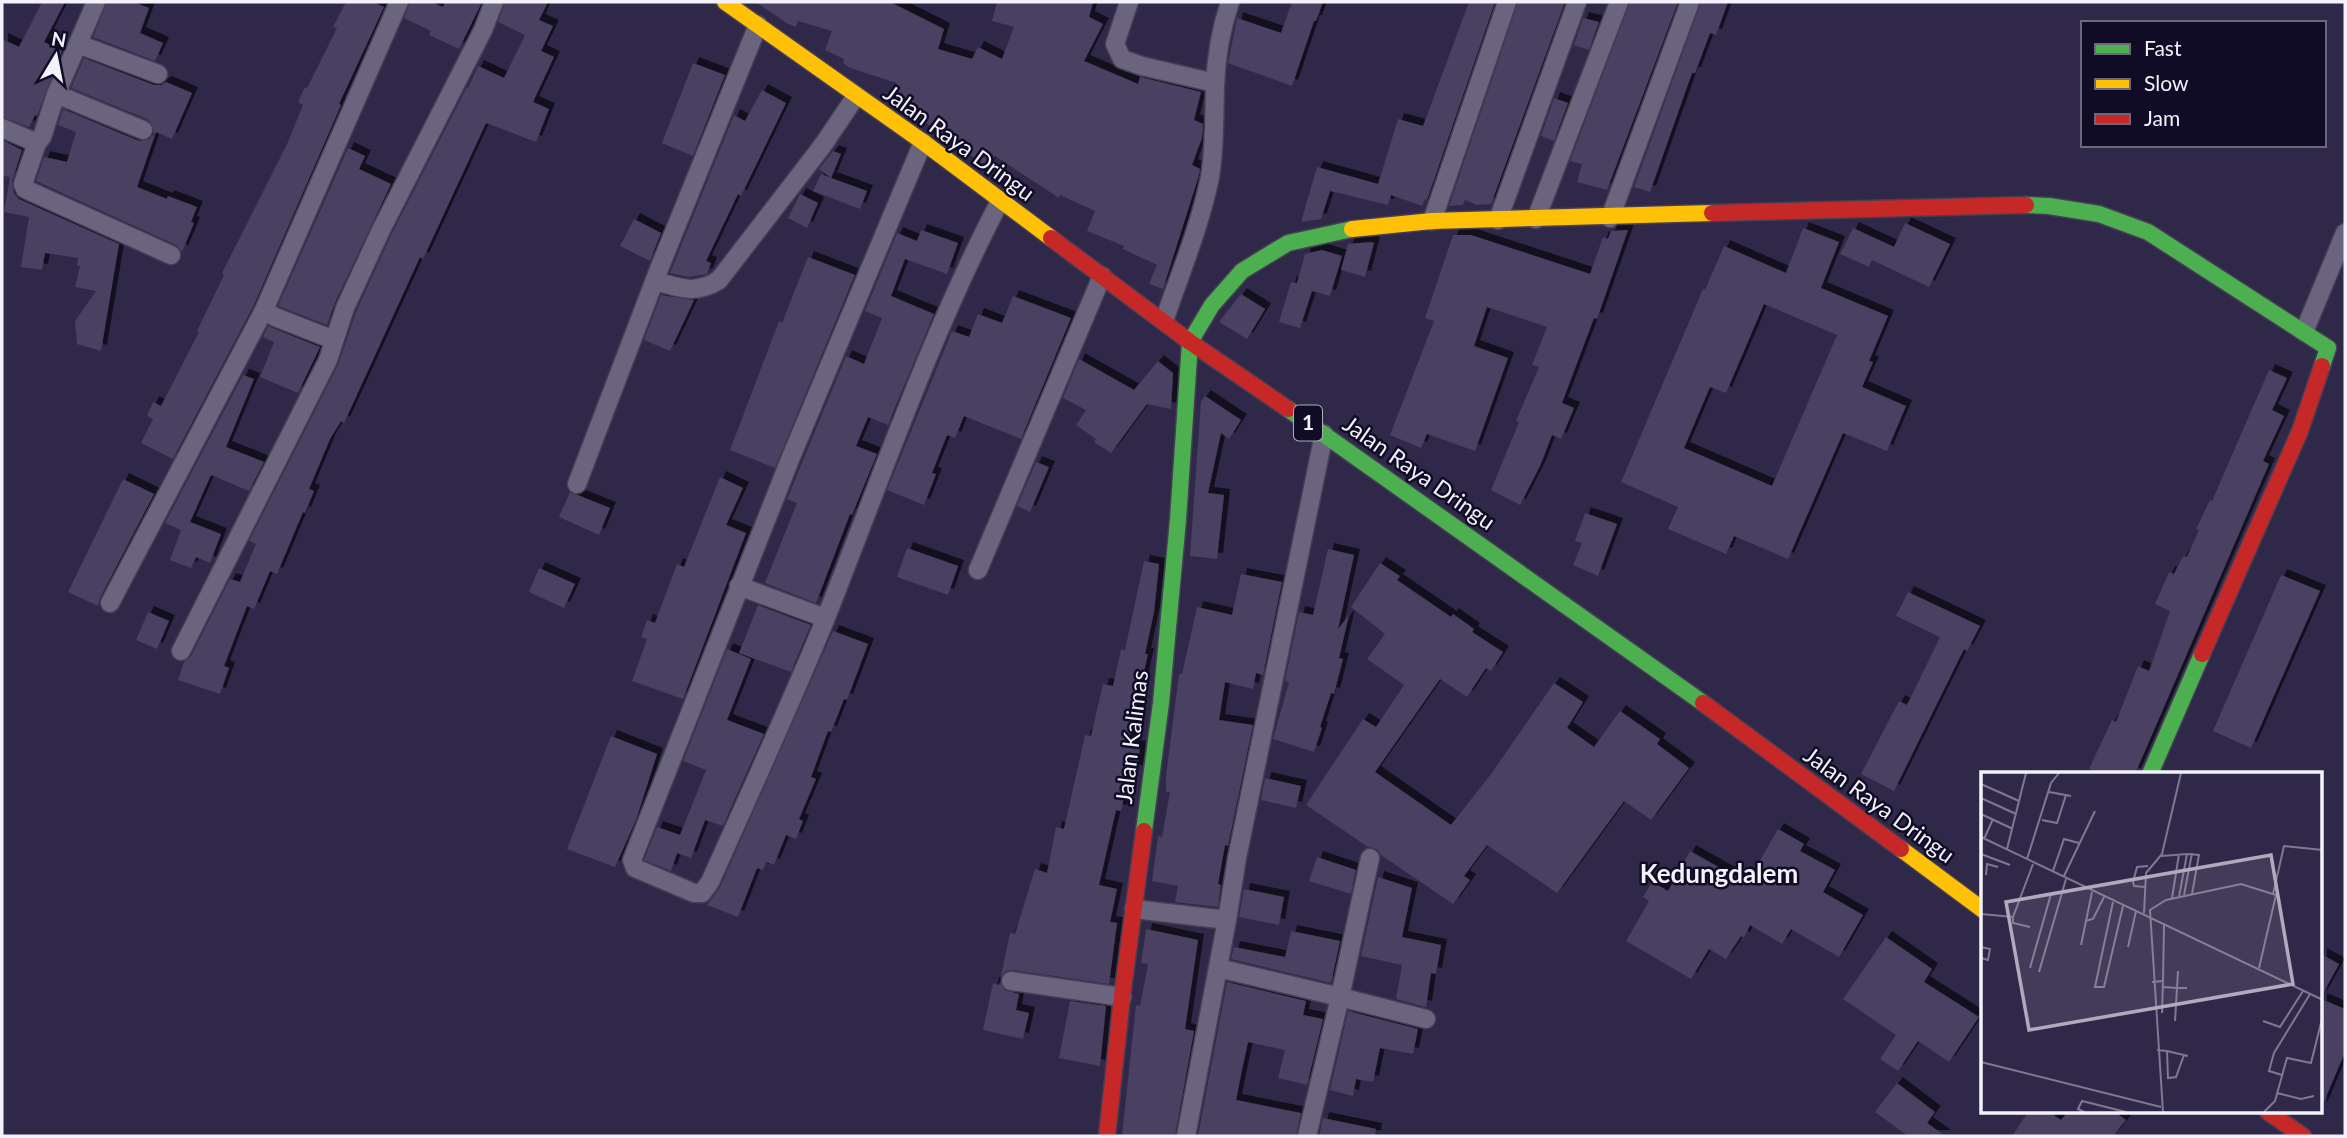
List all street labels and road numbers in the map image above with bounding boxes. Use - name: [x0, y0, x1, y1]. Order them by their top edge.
- street label: Jalan Raya Dringu: [879, 78, 1040, 206]
- road number: 1: [1294, 406, 1322, 440]
- street label: Jalan Raya Dringu: [1338, 409, 1501, 535]
- street label: Jalan Kalimas: [1109, 669, 1153, 805]
- street label: Jalan Raya Dringu: [1799, 740, 1960, 868]

